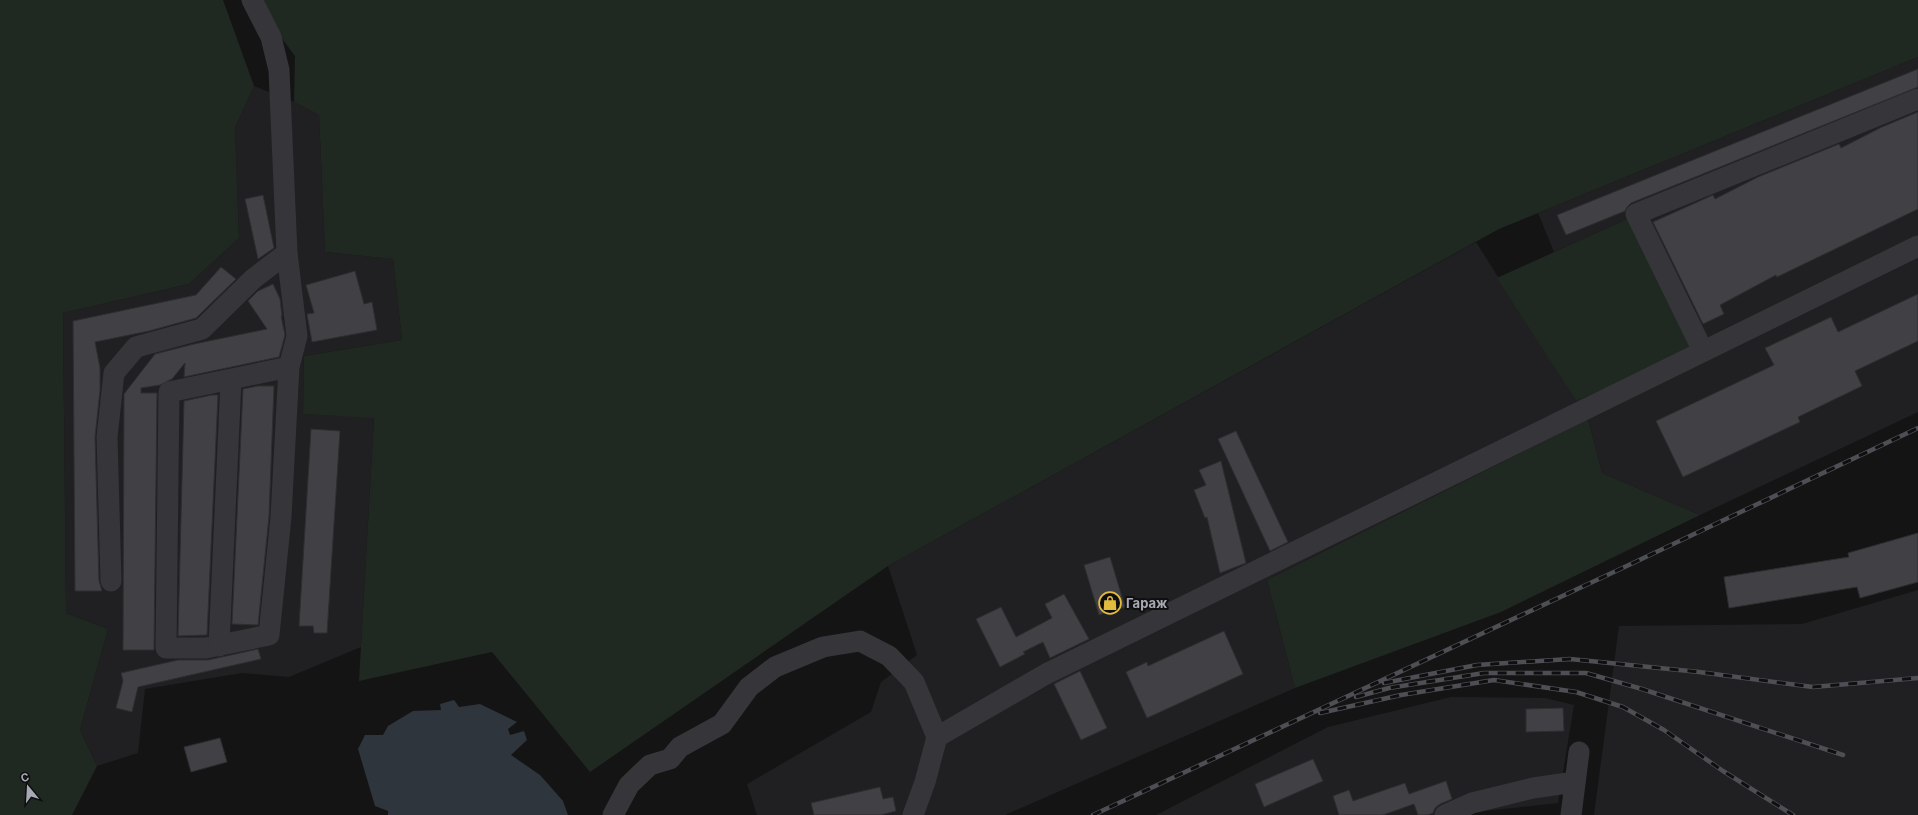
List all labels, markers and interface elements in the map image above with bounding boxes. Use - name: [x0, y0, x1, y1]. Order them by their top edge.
- shop icon: Гараж: [1097, 590, 1123, 616]
- place label: Гараж: [1126, 595, 1167, 611]
- north arrow: [8, 767, 48, 807]
- text: С: [19, 770, 31, 785]

